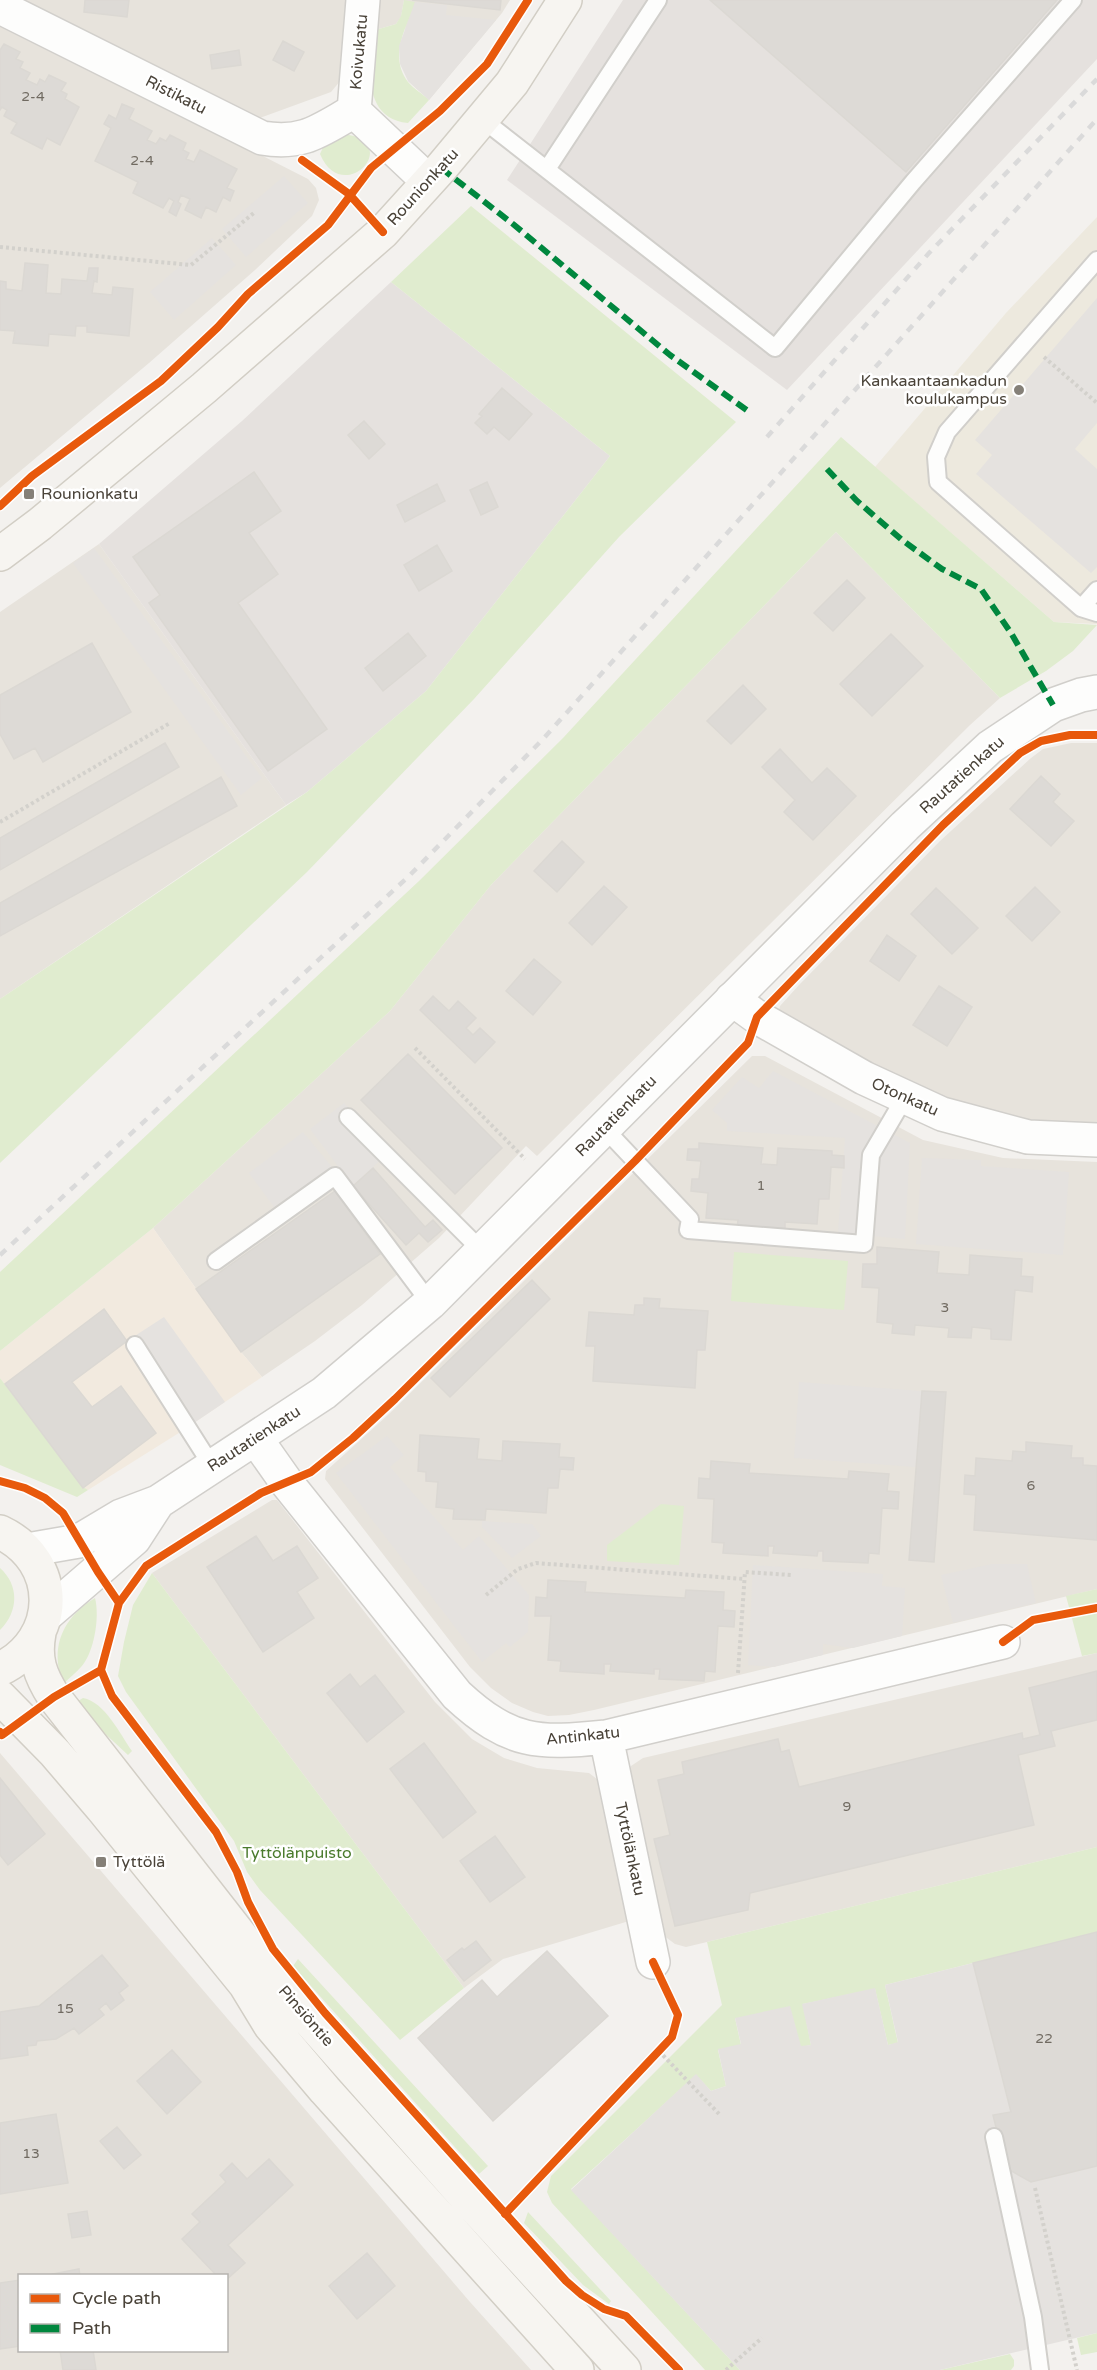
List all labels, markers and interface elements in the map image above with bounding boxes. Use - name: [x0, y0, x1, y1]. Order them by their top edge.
- street label: Koivukatu: [346, 13, 372, 91]
- street label: Ristikatu: [142, 71, 210, 119]
- house number: 2-4: [21, 88, 45, 105]
- street label: Rounionkatu: [383, 144, 463, 230]
- house number: 2-4: [130, 152, 154, 169]
- place label: Kankaantaankadun koulukampus: [860, 371, 1007, 409]
- marker: Kankaantaankadun koulukampus: [1012, 383, 1026, 397]
- place label: Rounionkatu: [41, 484, 138, 504]
- marker: Rounionkatu: [22, 487, 36, 501]
- street label: Rautatienkatu: [916, 732, 1008, 818]
- street label: Rautatienkatu: [571, 1071, 661, 1161]
- street label: Otonkatu: [868, 1073, 942, 1121]
- house number: 1: [757, 1177, 765, 1194]
- house number: 3: [941, 1299, 949, 1316]
- street label: Rautatienkatu: [204, 1401, 304, 1477]
- house number: 6: [1027, 1477, 1036, 1494]
- street label: Antinkatu: [545, 1722, 621, 1750]
- house number: 9: [843, 1798, 851, 1815]
- street label: Tyttölänkatu: [610, 1800, 650, 1898]
- park label: Tyttölänpuisto: [242, 1843, 352, 1863]
- place label: Tyttölä: [113, 1852, 165, 1872]
- marker: Tyttölä: [94, 1855, 108, 1869]
- street label: Pinsiöntie: [274, 1981, 338, 2051]
- house number: 15: [56, 2000, 74, 2017]
- house number: 22: [1035, 2030, 1053, 2047]
- house number: 13: [22, 2145, 40, 2162]
- legend: [18, 2274, 228, 2352]
- text: Cycle path: [72, 2287, 161, 2309]
- text: Path: [72, 2317, 111, 2339]

